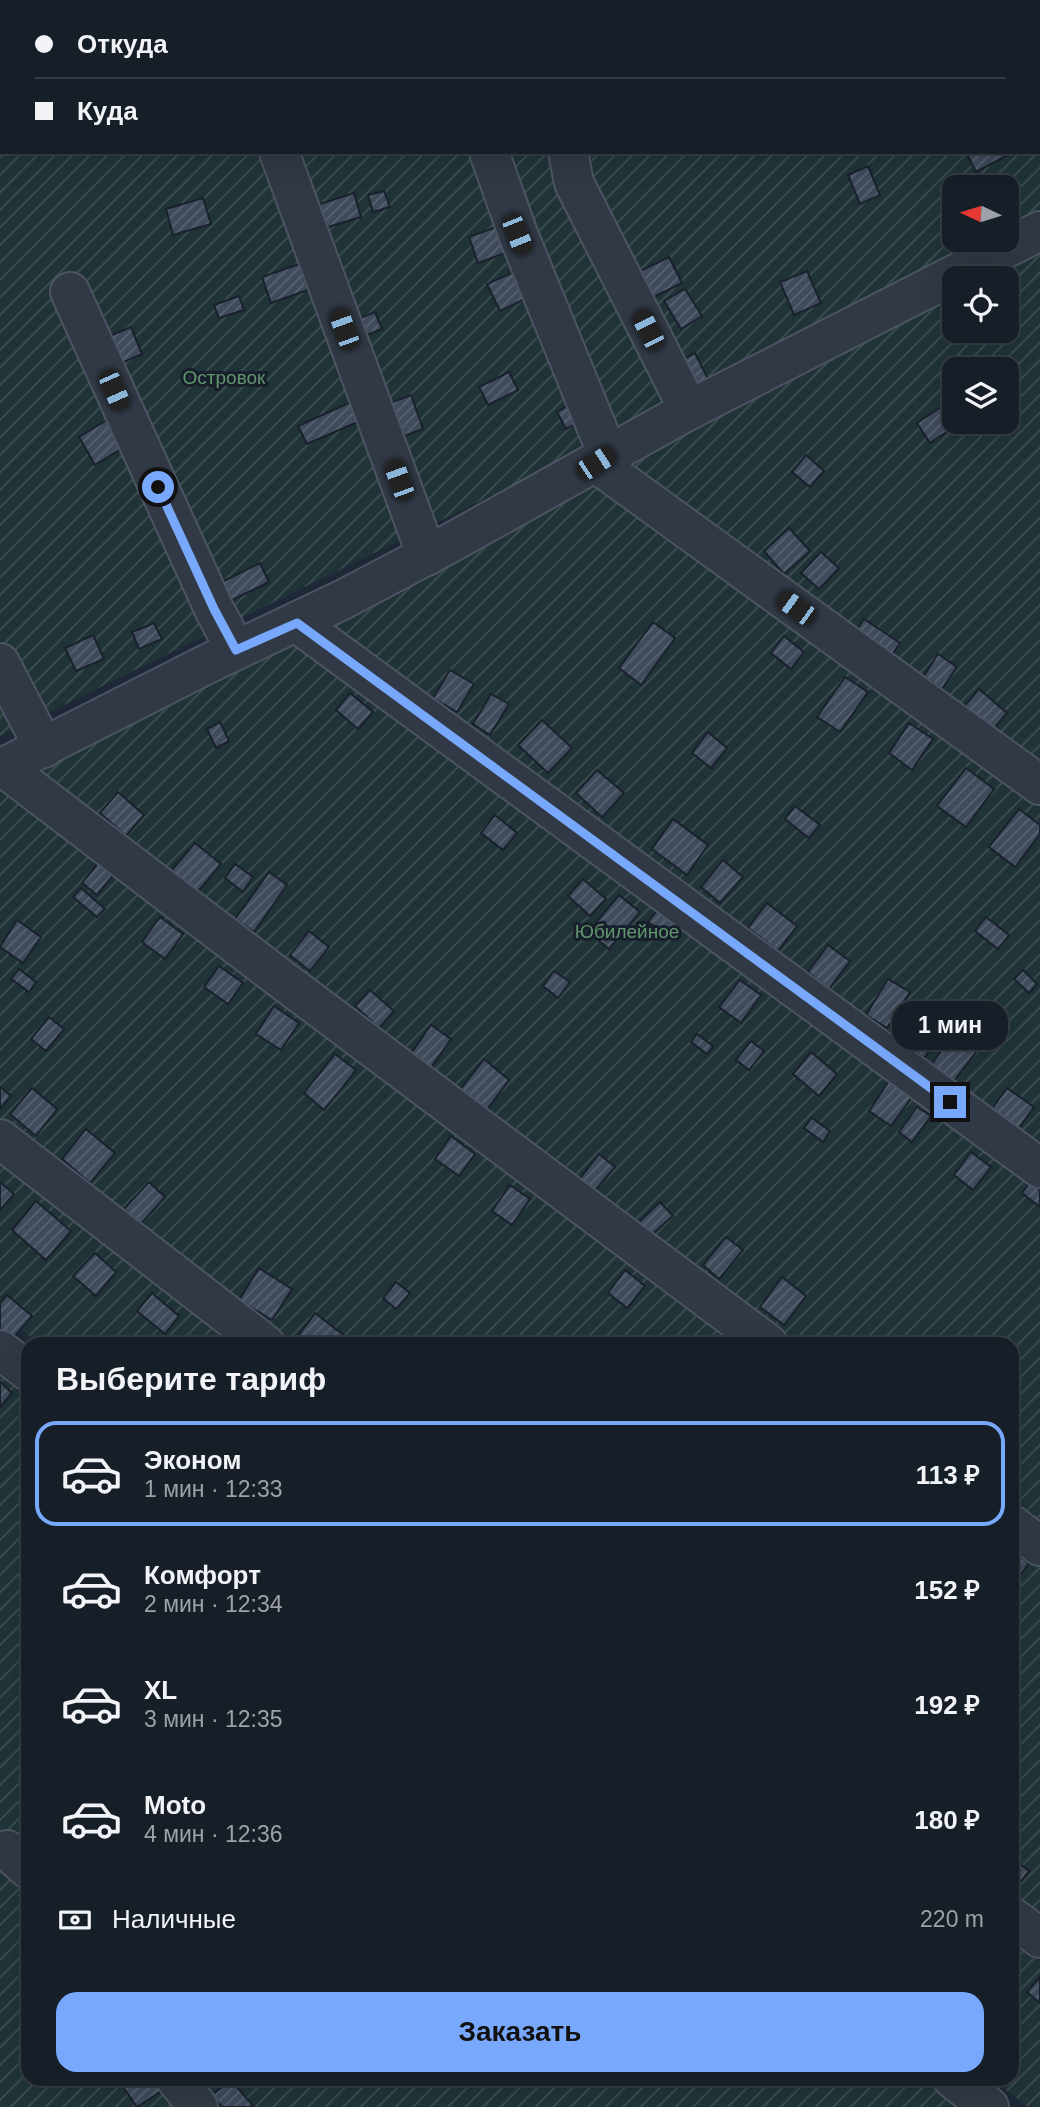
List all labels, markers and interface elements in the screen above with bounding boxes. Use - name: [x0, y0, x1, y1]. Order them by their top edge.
- text: Откуда: [77, 29, 168, 59]
- text: Куда: [77, 96, 138, 126]
- north arrow: [942, 175, 1018, 252]
- map controls: [942, 175, 1019, 434]
- car: [500, 211, 535, 257]
- button: locate: [942, 266, 1019, 343]
- car: [327, 306, 362, 352]
- car: [630, 307, 667, 353]
- button: layers: [942, 357, 1019, 434]
- car: [96, 367, 133, 413]
- park label: Островок: [183, 367, 266, 388]
- car: [573, 443, 620, 483]
- car: [382, 457, 417, 503]
- route start: [142, 471, 174, 503]
- car: [773, 587, 820, 629]
- park label: Юбилейное: [575, 921, 679, 942]
- callout: 1 мин: [892, 1000, 1008, 1050]
- text: 1 мин: [918, 1012, 982, 1038]
- route end: [934, 1086, 966, 1118]
- text: Выберите тариф: [56, 1361, 326, 1397]
- icon: car: [60, 1442, 123, 1505]
- text: Эконом: [144, 1445, 242, 1475]
- text: 113 ₽: [916, 1460, 980, 1490]
- text: 1 мин · 12:33: [144, 1476, 283, 1502]
- icon: car: [60, 1557, 123, 1620]
- text: Комфорт: [144, 1560, 261, 1590]
- text: 152 ₽: [914, 1575, 980, 1605]
- text: 2 мин · 12:34: [144, 1591, 283, 1617]
- icon: car: [60, 1672, 123, 1735]
- text: XL: [144, 1675, 177, 1705]
- text: 192 ₽: [914, 1690, 980, 1720]
- text: 3 мин · 12:35: [144, 1706, 283, 1732]
- icon: car: [60, 1787, 123, 1850]
- text: Moto: [144, 1790, 206, 1820]
- text: 180 ₽: [914, 1805, 980, 1835]
- text: 4 мин · 12:36: [144, 1821, 283, 1847]
- icon: cash: [56, 1901, 94, 1939]
- text: Наличные: [112, 1904, 236, 1934]
- text: 220 m: [920, 1906, 984, 1932]
- button: Заказать: [56, 1992, 984, 2072]

